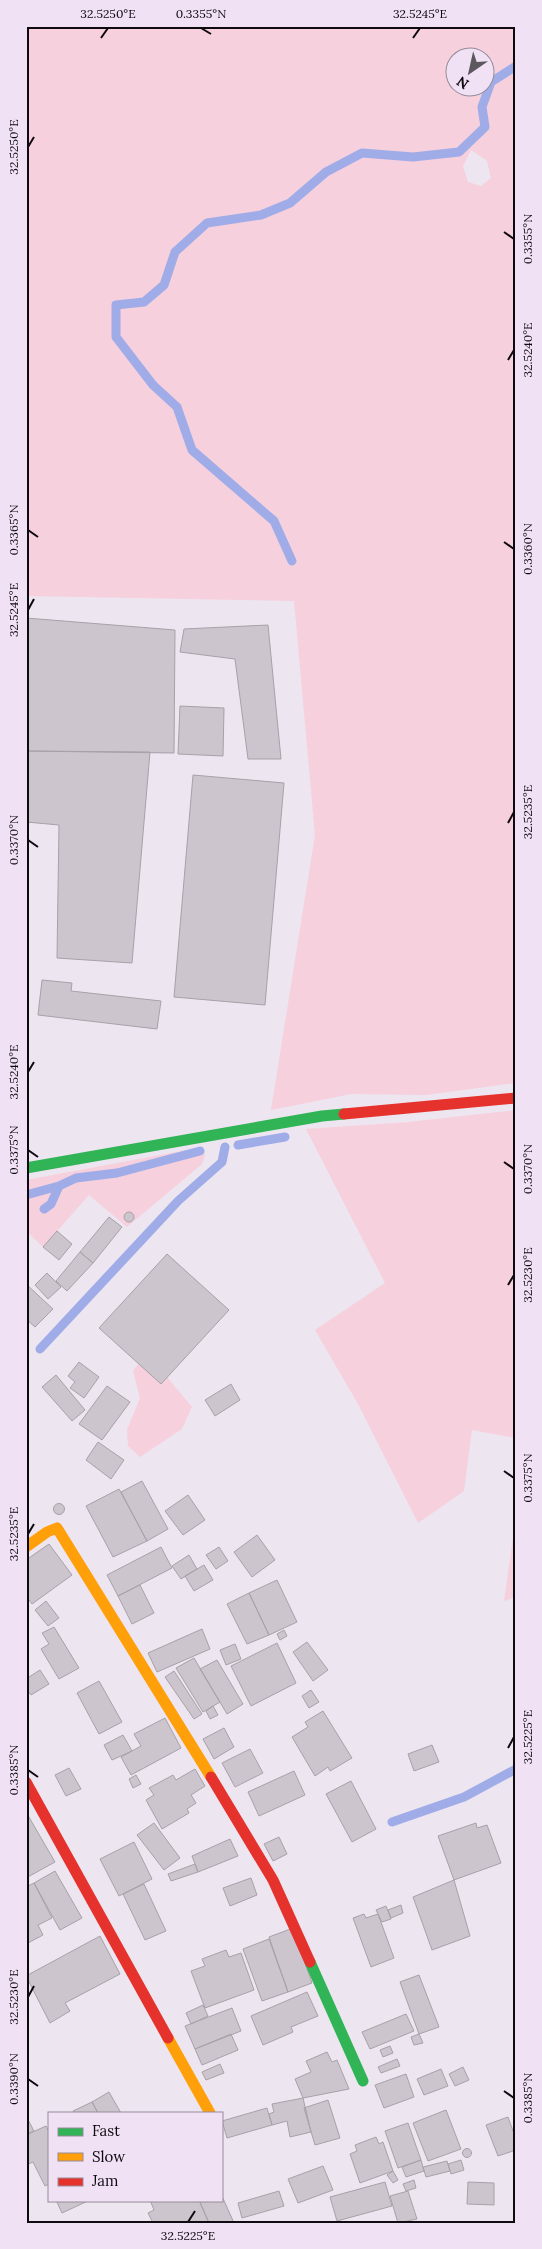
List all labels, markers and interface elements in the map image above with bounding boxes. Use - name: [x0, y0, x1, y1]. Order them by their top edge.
- text: 32.5250°E: [80, 6, 136, 21]
- text: 0.3355°N: [176, 6, 226, 21]
- text: 32.5245°E: [393, 6, 447, 21]
- north arrow: [444, 48, 494, 98]
- text: N: [453, 72, 472, 93]
- text: 32.5250°E: [6, 119, 21, 175]
- text: 0.3355°N: [520, 214, 535, 264]
- text: 32.5240°E: [520, 322, 535, 378]
- text: 0.3365°N: [6, 504, 21, 556]
- text: 0.3360°N: [520, 523, 535, 575]
- text: 32.5245°E: [6, 583, 21, 637]
- text: 32.5235°E: [520, 785, 535, 839]
- text: 0.3370°N: [6, 815, 21, 865]
- text: 32.5240°E: [6, 1044, 21, 1100]
- text: 0.3375°N: [6, 1125, 21, 1175]
- text: 0.3370°N: [520, 1144, 535, 1194]
- text: 32.5230°E: [520, 1247, 535, 1303]
- text: 0.3375°N: [520, 1453, 535, 1503]
- text: 32.5235°E: [6, 1507, 21, 1561]
- text: 32.5225°E: [520, 1710, 535, 1764]
- text: 0.3385°N: [6, 1745, 21, 1795]
- text: 32.5230°E: [6, 1969, 21, 2025]
- text: 0.3390°N: [6, 2053, 21, 2105]
- text: 0.3385°N: [520, 2073, 535, 2123]
- legend: [48, 2112, 222, 2202]
- text: Fast: [92, 2121, 120, 2140]
- text: Slow: [92, 2147, 125, 2166]
- text: Jam: [91, 2171, 119, 2190]
- text: 32.5225°E: [161, 2228, 215, 2243]

